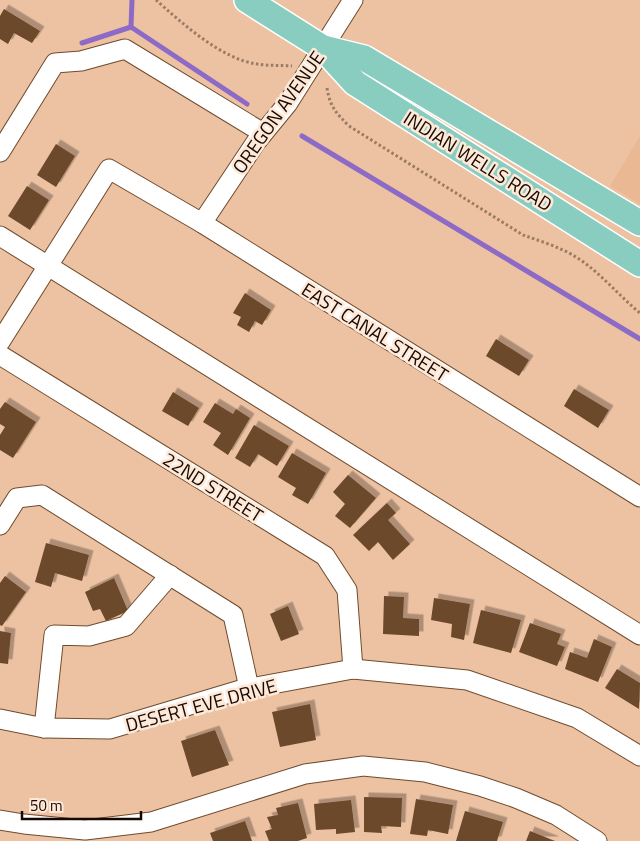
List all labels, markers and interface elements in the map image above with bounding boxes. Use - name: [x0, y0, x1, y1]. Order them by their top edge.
- street label: OREGON AVENUE: [224, 44, 331, 179]
- street label: INDIAN WELLS ROAD: [398, 103, 558, 218]
- street label: EAST CANAL STREET: [296, 275, 454, 388]
- street label: 22ND STREET: [157, 444, 269, 529]
- street label: DESERT EVE DRIVE: [122, 670, 280, 739]
- scale bar: [22, 788, 141, 820]
- text: 50 m: [30, 794, 63, 817]

